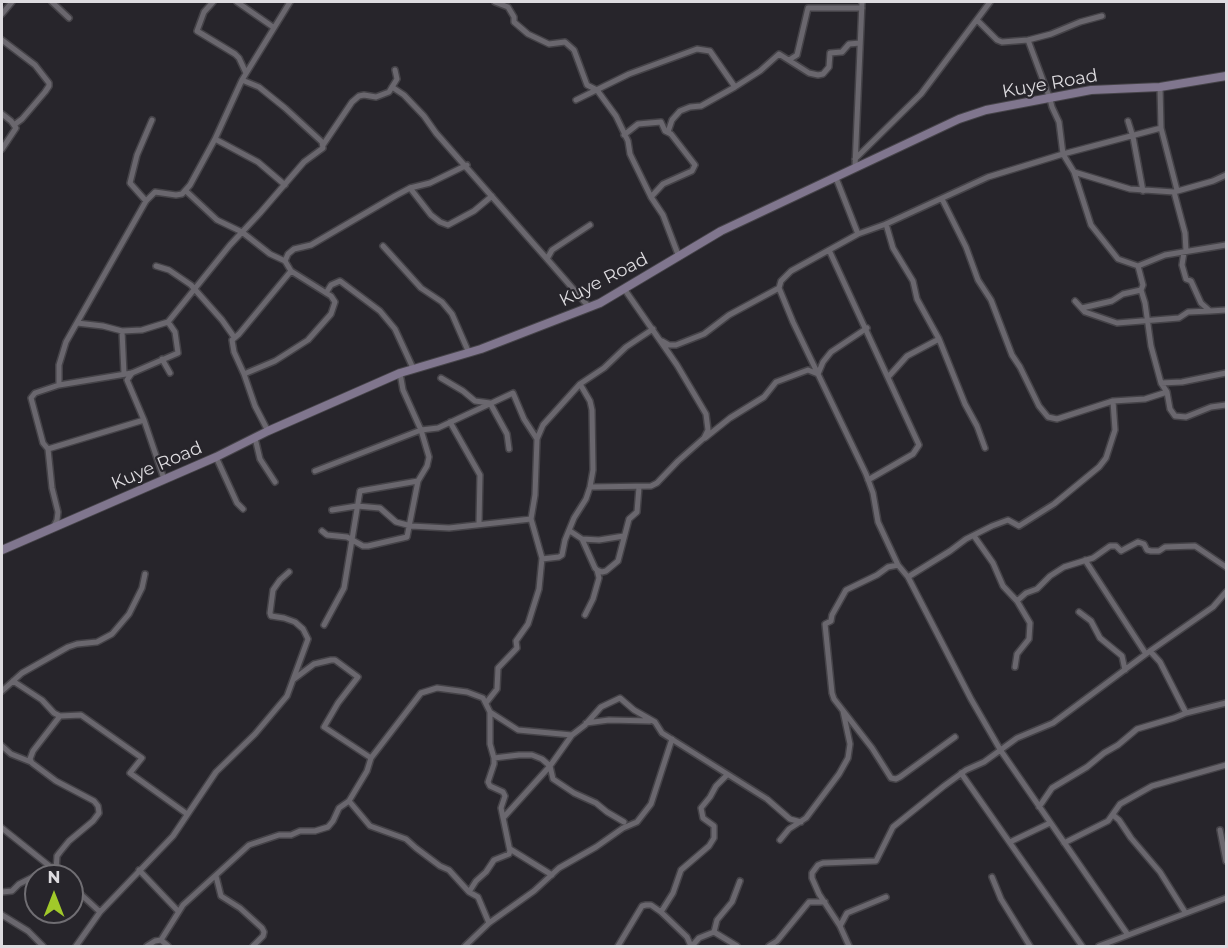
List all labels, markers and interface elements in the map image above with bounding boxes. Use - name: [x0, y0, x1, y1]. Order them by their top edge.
- street label: Kuye Road: [1001, 65, 1099, 103]
- street label: Kuye Road: [556, 248, 652, 312]
- street label: Kuye Road: [108, 437, 206, 495]
- north arrow: [24, 864, 84, 924]
- text: N: [48, 868, 60, 887]

